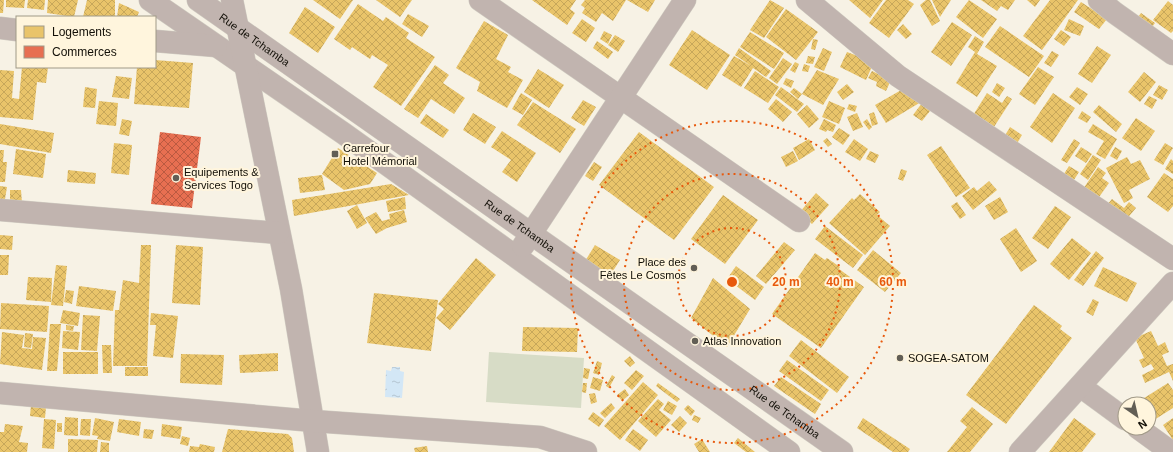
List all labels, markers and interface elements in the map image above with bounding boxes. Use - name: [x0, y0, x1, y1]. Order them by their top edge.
- street label: Rue de Tchamba: [217, 11, 293, 69]
- legend: [16, 16, 156, 68]
- text: Logements: [52, 25, 111, 39]
- text: Commerces: [52, 45, 117, 59]
- place label: Carrefour Hotel Mémorial: [343, 142, 417, 167]
- marker: Carrefour Hotel Mémorial: [330, 149, 340, 159]
- place label: Equipements & Services Togo: [184, 166, 259, 191]
- marker: Equipements & Services Togo: [171, 173, 181, 183]
- street label: Rue de Tchamba: [482, 197, 558, 255]
- place label: Place des Fêtes Le Cosmos: [600, 256, 686, 281]
- marker: Place des Fêtes Le Cosmos: [689, 263, 699, 273]
- centre of rings: [725, 275, 739, 289]
- text: 20 m: [772, 275, 800, 289]
- text: 40 m: [826, 275, 854, 289]
- text: 60 m: [879, 275, 907, 289]
- place label: Atlas Innovation: [703, 335, 781, 347]
- marker: Atlas Innovation: [690, 336, 700, 346]
- place label: SOGEA-SATOM: [908, 352, 989, 364]
- marker: SOGEA-SATOM: [895, 353, 905, 363]
- street label: Rue de Tchamba: [747, 383, 823, 441]
- north arrow: [1117, 396, 1157, 436]
- text: N: [1136, 417, 1149, 432]

